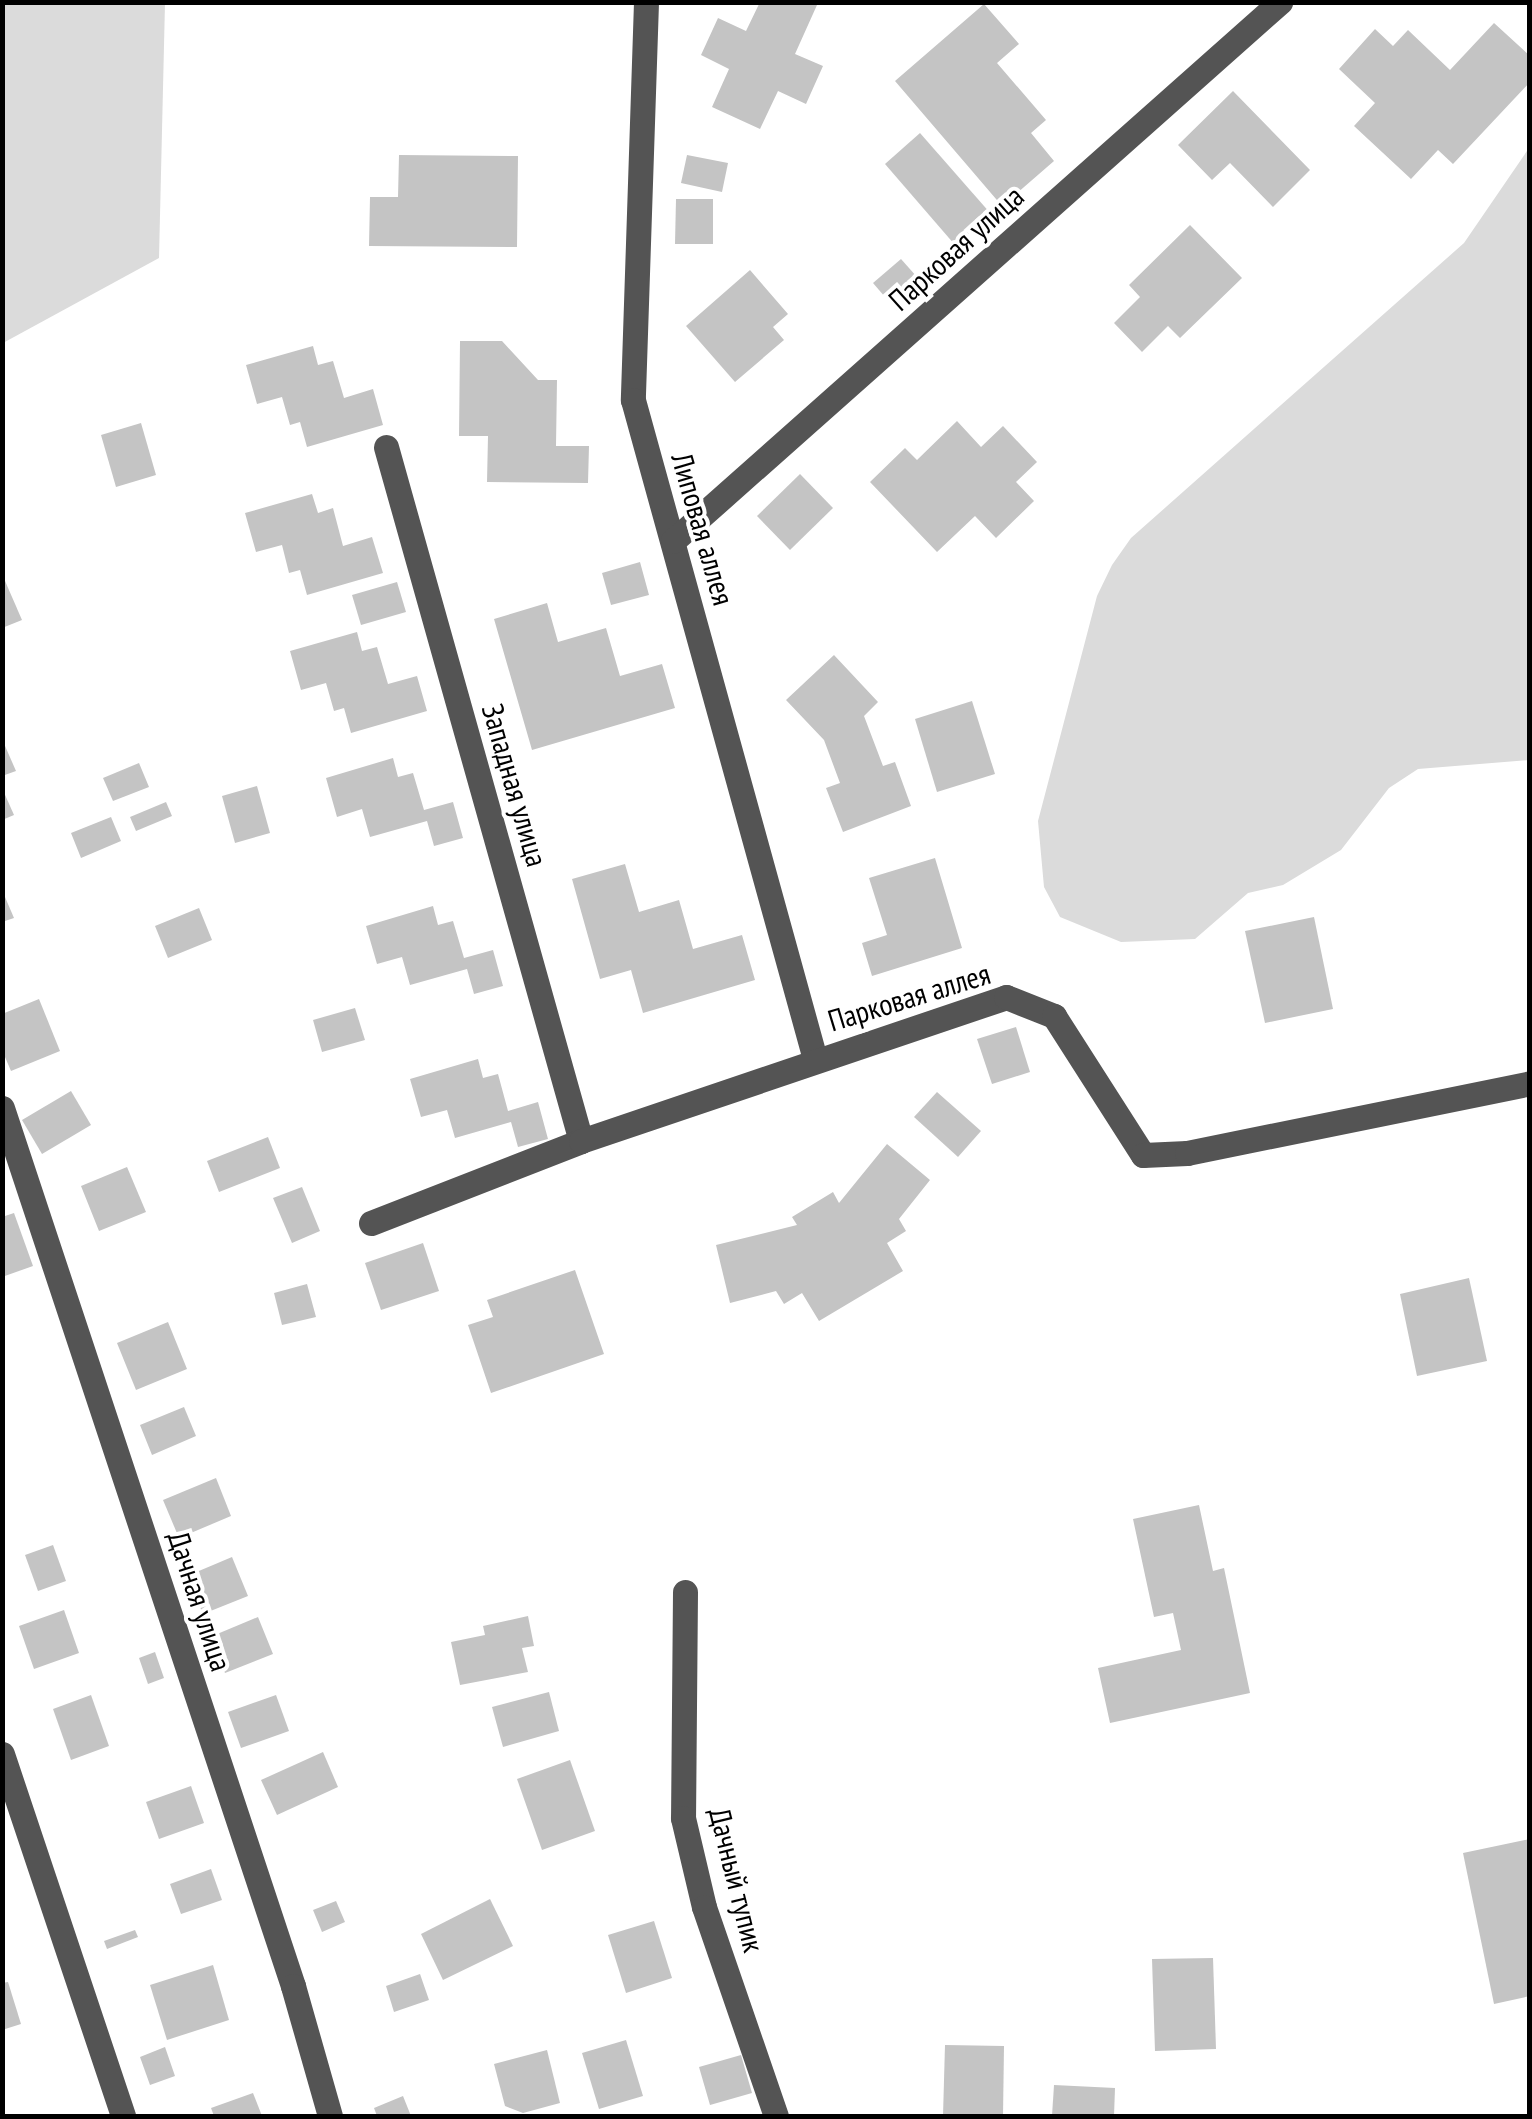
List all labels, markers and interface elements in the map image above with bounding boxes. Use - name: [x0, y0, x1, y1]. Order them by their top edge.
- street label: Парковая улица: [881, 178, 1031, 318]
- street label: Липовая аллея: [664, 449, 742, 609]
- street label: Западная улица: [475, 699, 555, 871]
- street label: Парковая аллея: [824, 955, 994, 1039]
- street label: Дачная улица: [161, 1527, 239, 1675]
- street label: Дачный тупик: [702, 1804, 772, 1956]

